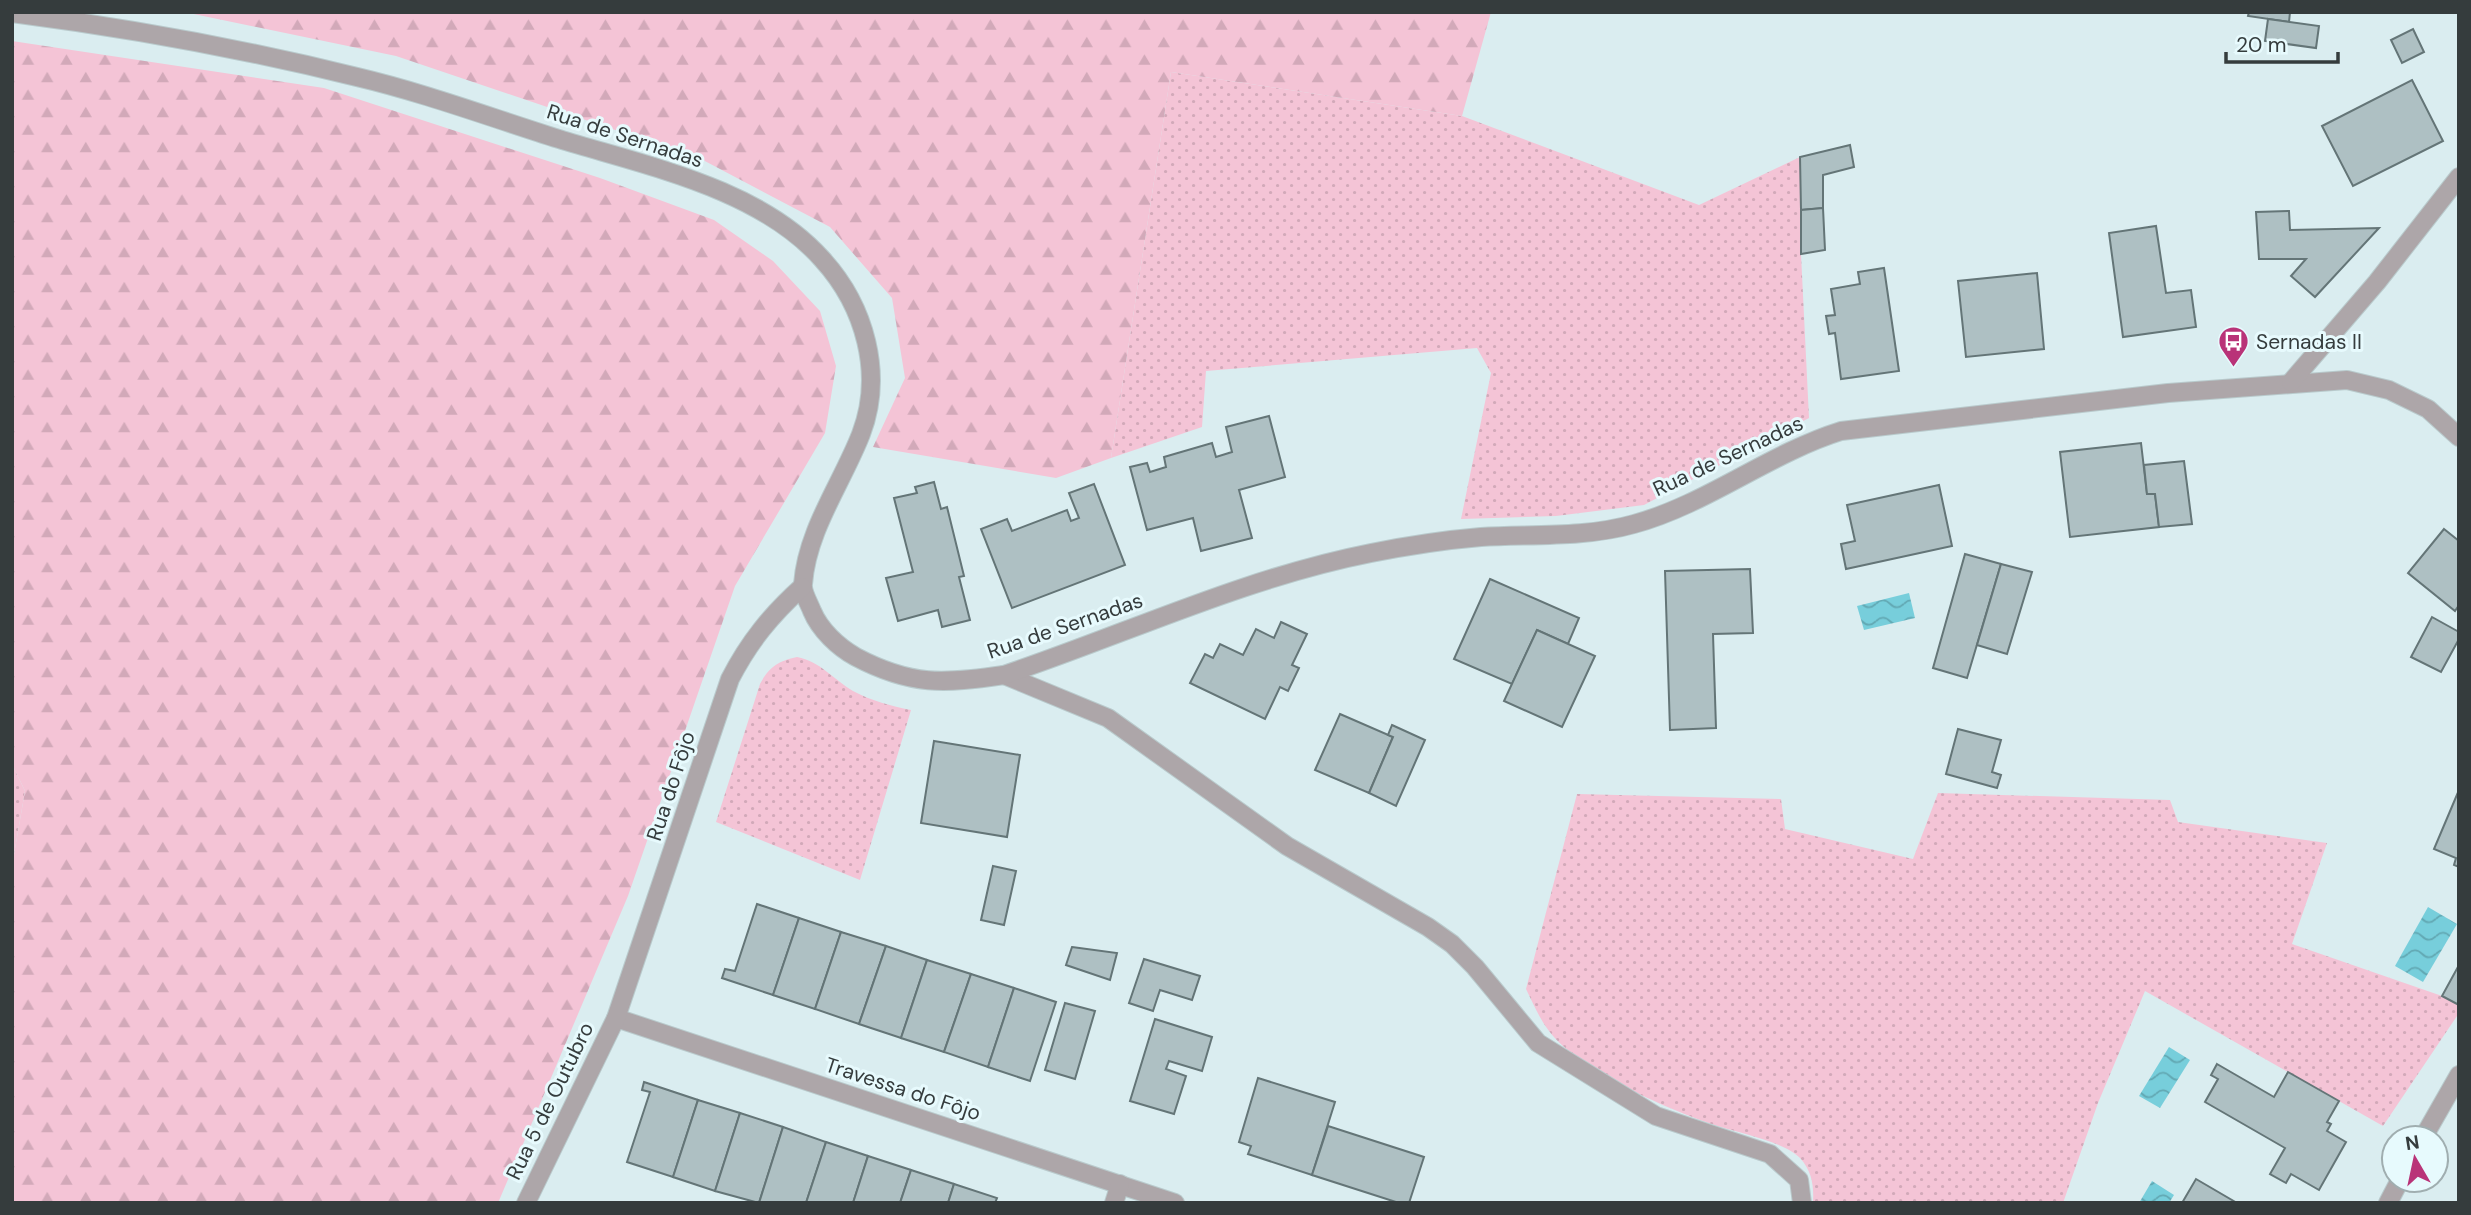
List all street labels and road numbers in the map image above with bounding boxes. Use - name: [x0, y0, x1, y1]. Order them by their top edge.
- street label: Rua de Sernadas: [543, 98, 707, 174]
- street label: Rua de Sernadas: [1648, 409, 1808, 503]
- street label: Rua de Sernadas: [984, 586, 1146, 666]
- street label: Rua do Fôjo: [640, 728, 702, 844]
- street label: Rua 5 de Outubro: [500, 1018, 600, 1184]
- street label: Travessa do Fôjo: [822, 1051, 984, 1127]

